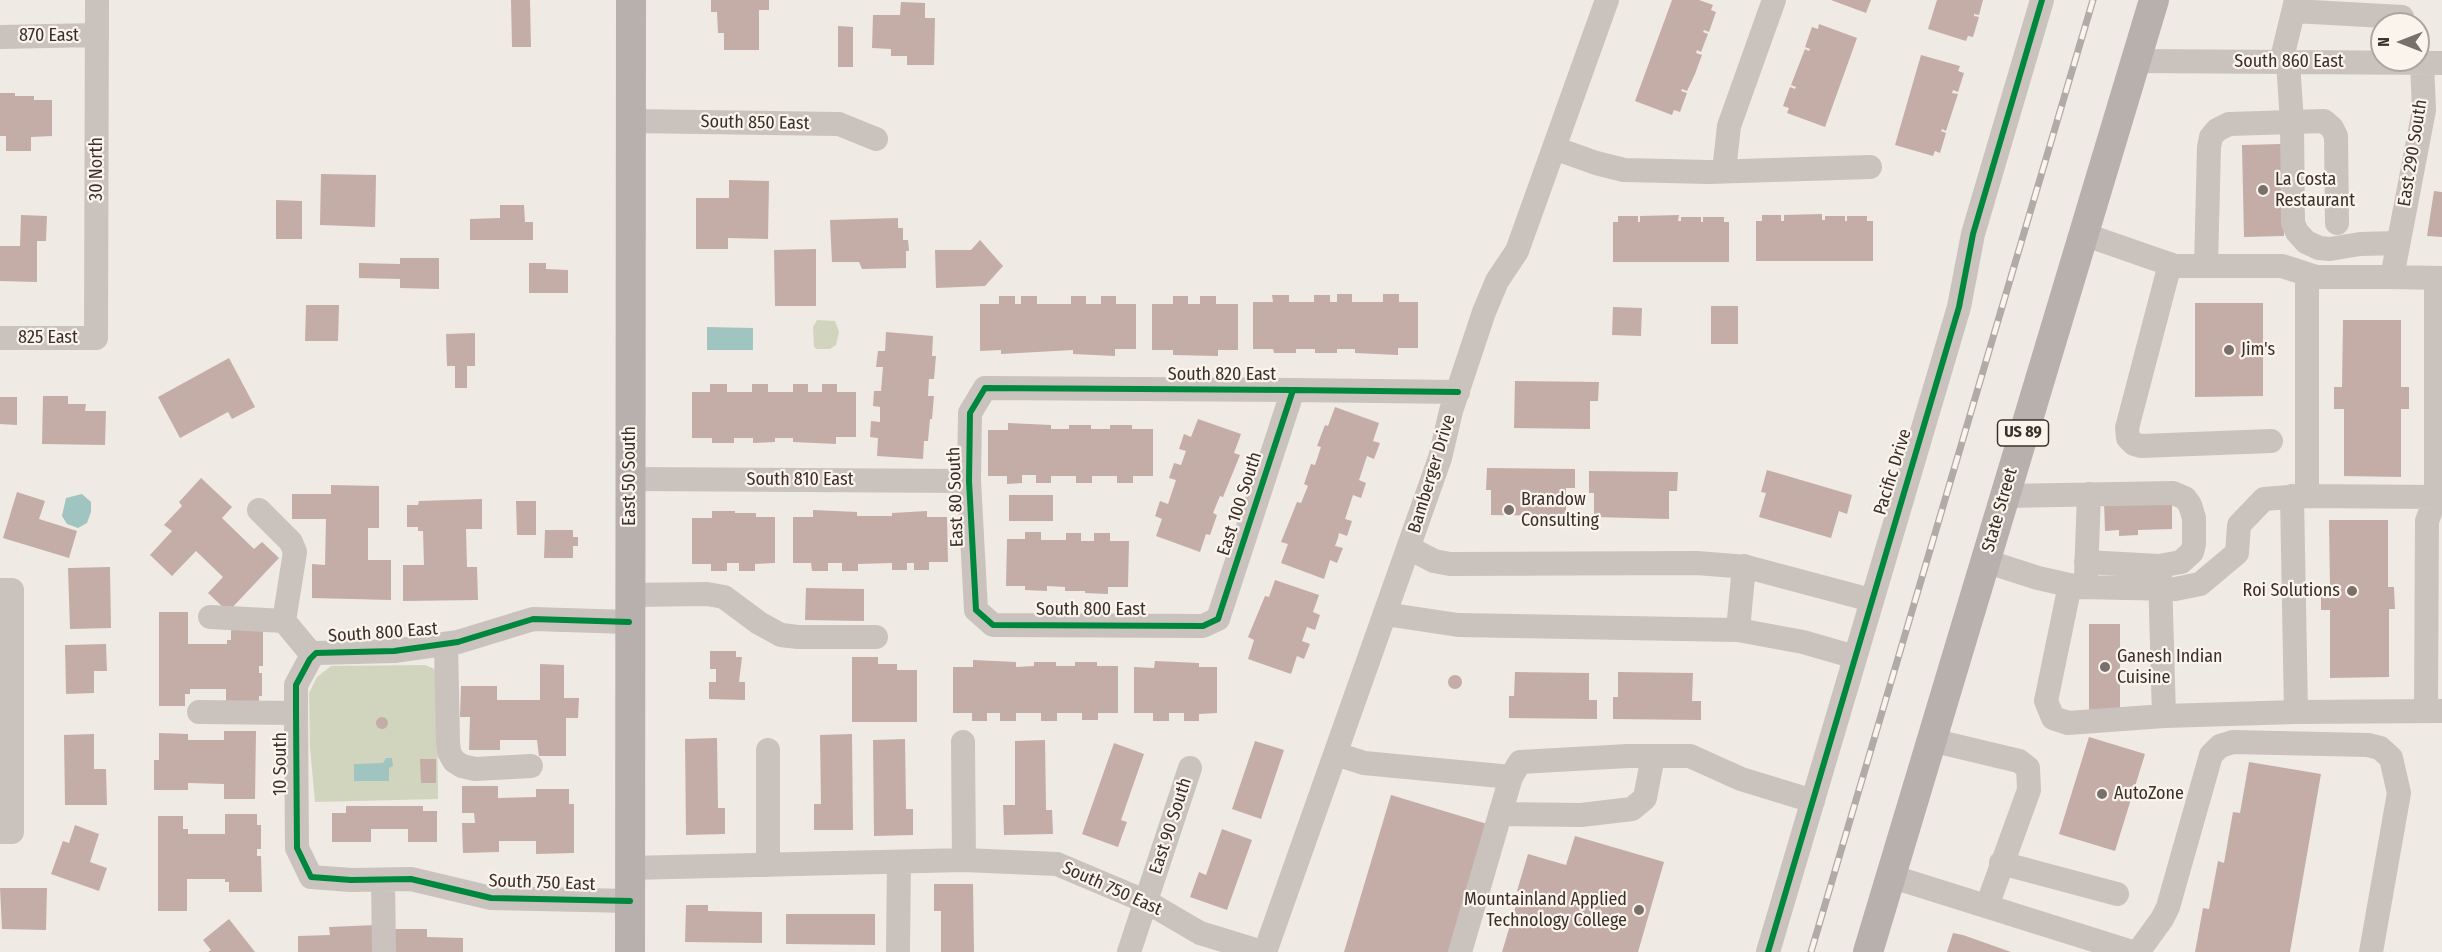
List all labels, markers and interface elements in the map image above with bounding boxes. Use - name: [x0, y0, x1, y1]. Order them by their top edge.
- north arrow: [2370, 12, 2430, 72]
- street label: 870 East: [19, 25, 79, 47]
- text: N: [2374, 37, 2393, 47]
- street label: South 860 East: [2234, 51, 2344, 73]
- street label: East 290 South: [2394, 98, 2432, 208]
- street label: South 850 East: [700, 111, 810, 135]
- street label: 30 North: [86, 137, 108, 201]
- place label: La Costa Restaurant: [2275, 169, 2355, 212]
- marker: La Costa Restaurant: [2256, 183, 2270, 197]
- street label: 825 East: [18, 327, 78, 349]
- place label: Jim's: [2241, 339, 2275, 361]
- marker: Jim's: [2222, 343, 2236, 357]
- street label: South 820 East: [1168, 364, 1276, 386]
- street label: Bamberger Drive: [1404, 412, 1460, 536]
- road number: US 89: [1998, 420, 2048, 446]
- street label: East 50 South: [619, 426, 641, 526]
- street label: Pacific Drive: [1870, 426, 1916, 518]
- street label: East 80 South: [943, 446, 969, 548]
- street label: East 100 South: [1213, 449, 1267, 559]
- street label: State Street: [1978, 465, 2022, 555]
- street label: South 810 East: [746, 469, 854, 491]
- place label: Brandow Consulting: [1521, 489, 1599, 532]
- marker: Brandow Consulting: [1502, 503, 1516, 517]
- place label: Roi Solutions: [2243, 580, 2340, 602]
- marker: Roi Solutions: [2345, 584, 2359, 598]
- street label: South 800 East: [1036, 599, 1146, 621]
- street label: South 800 East: [327, 618, 439, 648]
- place label: Ganesh Indian Cuisine: [2117, 646, 2223, 688]
- marker: Ganesh Indian Cuisine: [2098, 660, 2112, 674]
- street label: 10 South: [270, 732, 292, 796]
- street label: East 90 South: [1145, 775, 1197, 877]
- place label: AutoZone: [2114, 783, 2184, 805]
- marker: AutoZone: [2095, 787, 2109, 801]
- street label: South 750 East: [1059, 857, 1165, 921]
- street label: South 750 East: [488, 870, 596, 896]
- place label: Mountainland Applied Technology College: [1464, 889, 1627, 932]
- marker: Mountainland Applied Technology College: [1632, 903, 1646, 917]

